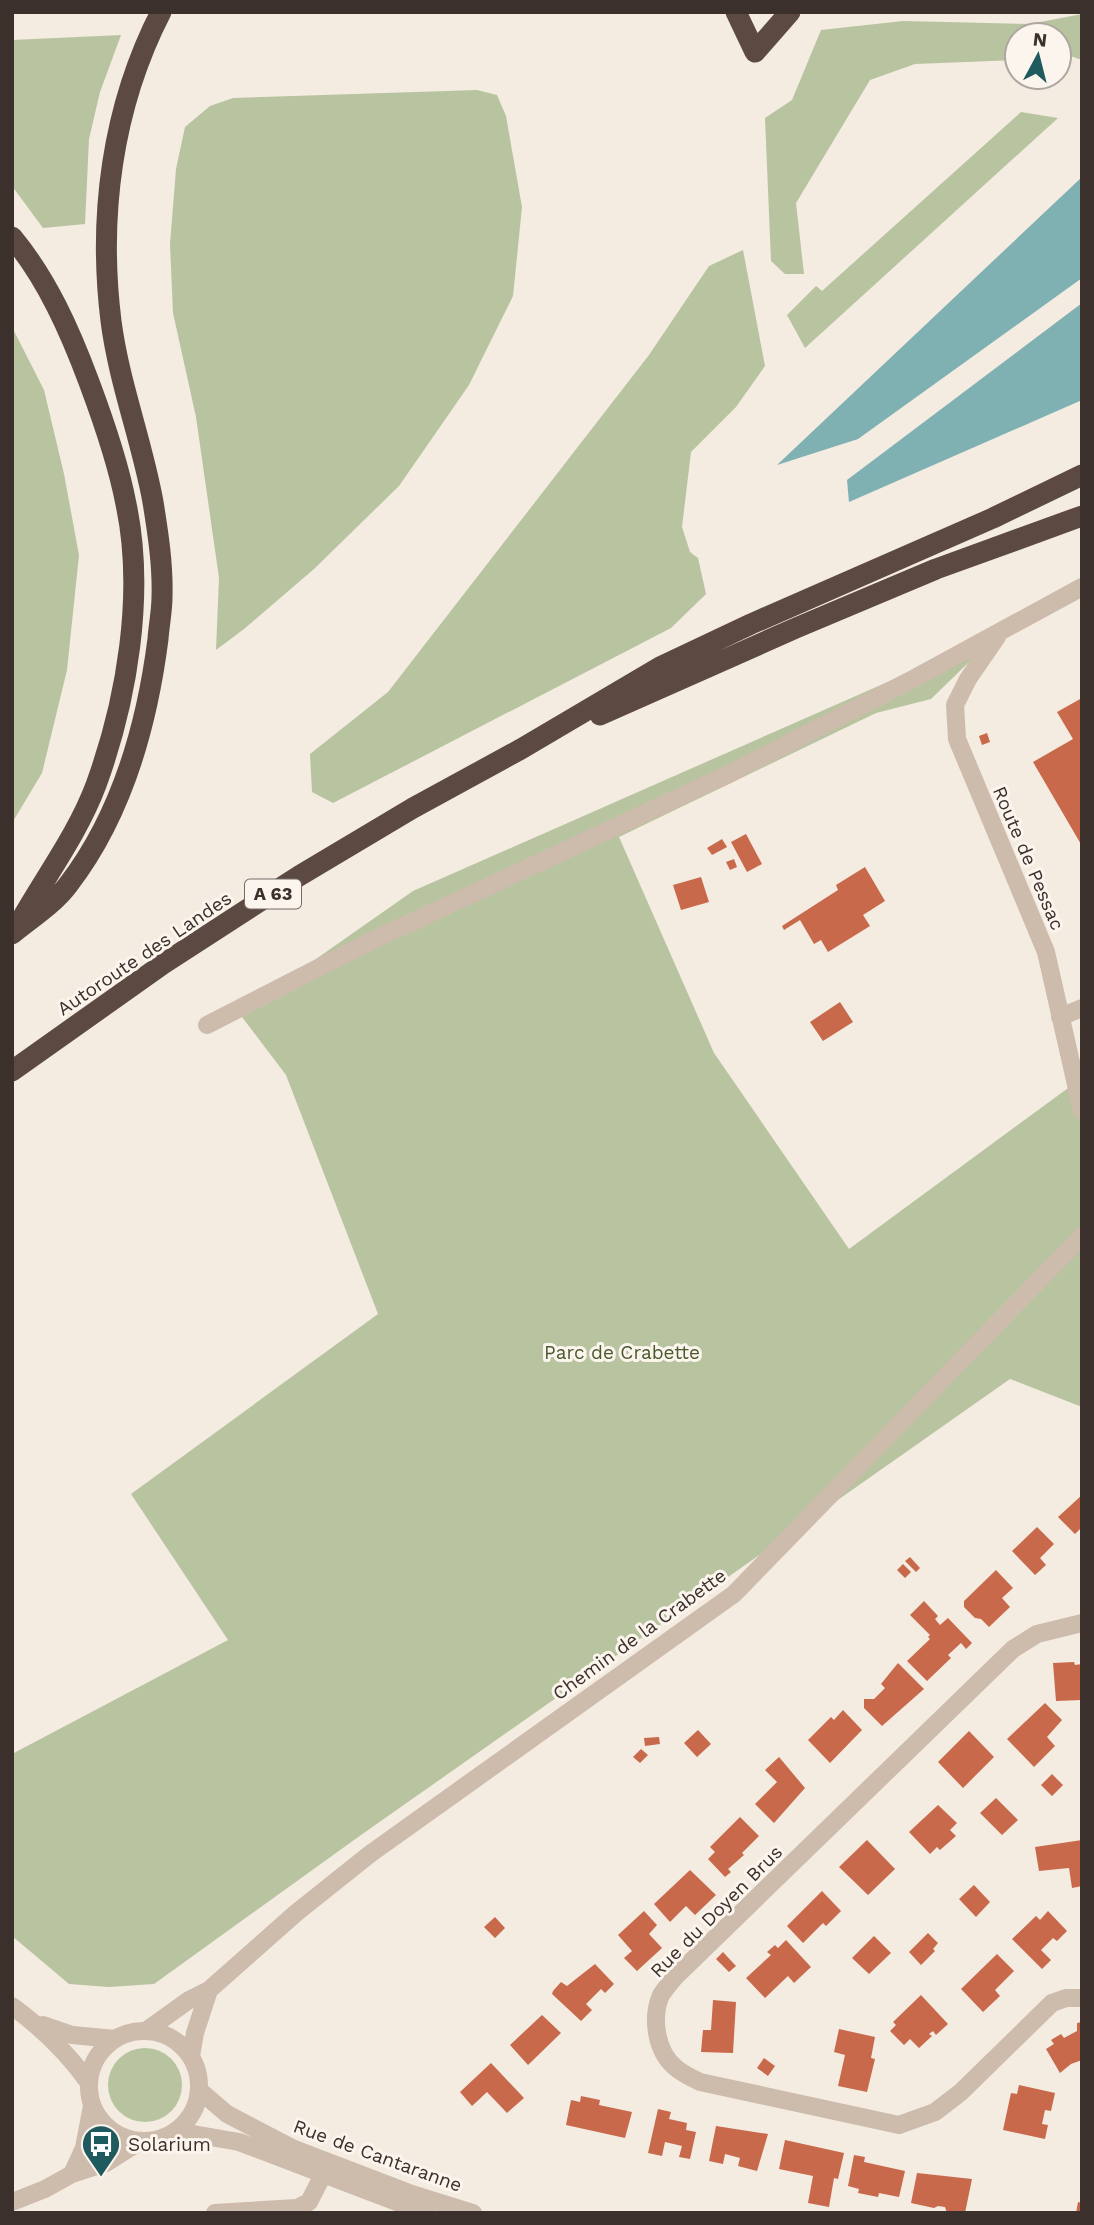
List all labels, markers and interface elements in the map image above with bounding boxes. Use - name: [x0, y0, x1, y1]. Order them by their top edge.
- north arrow: [1003, 21, 1073, 91]
- text: N: [1032, 27, 1048, 52]
- street label: Route de Pessac: [988, 783, 1069, 934]
- road number: A 63: [245, 880, 301, 908]
- street label: Autoroute des Landes: [53, 886, 236, 1020]
- park label: Parc de Crabette: [544, 1341, 700, 1364]
- street label: Chemin de la Crabette: [548, 1564, 730, 1705]
- street label: Rue du Doyen Brus: [645, 1840, 787, 1982]
- street label: Rue de Cantaranne: [290, 2114, 465, 2197]
- bus stop icon: Solarium: [80, 2123, 122, 2178]
- place label: Solarium: [128, 2133, 211, 2156]

